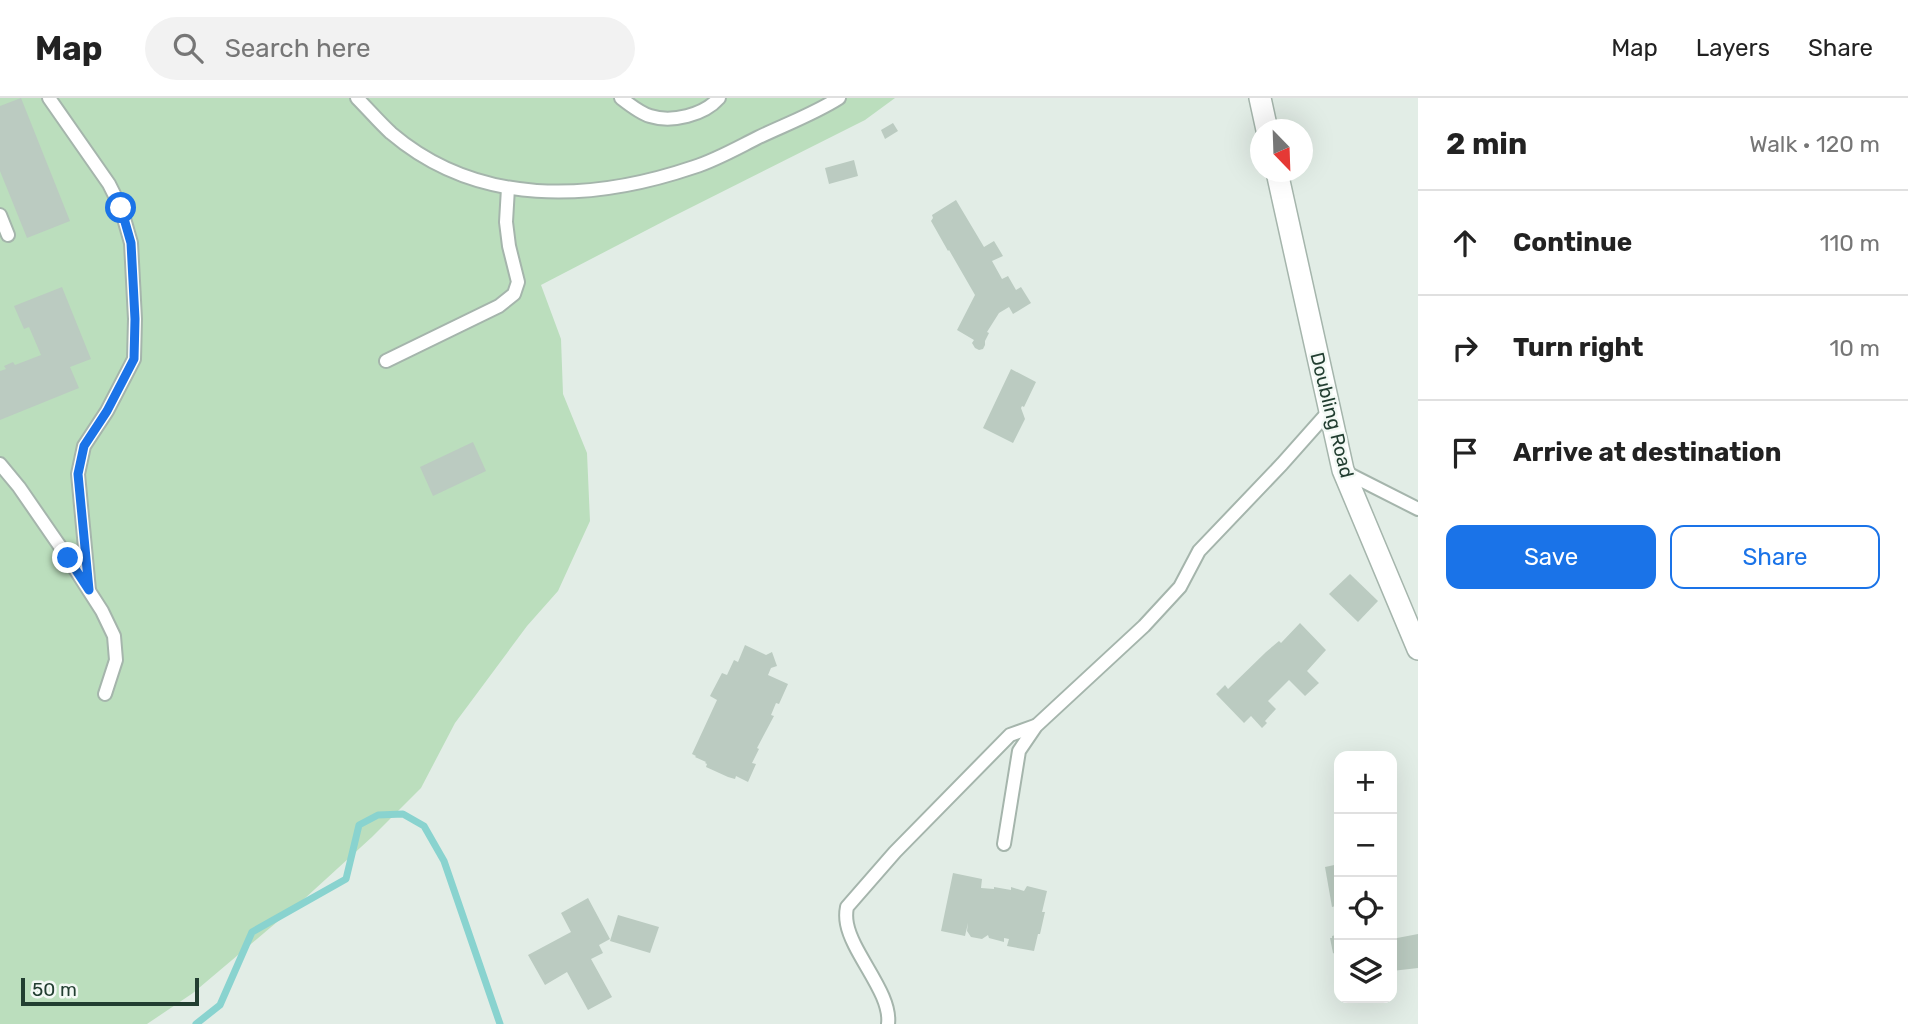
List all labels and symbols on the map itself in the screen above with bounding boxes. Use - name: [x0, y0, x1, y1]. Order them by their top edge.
- north arrow: [1250, 119, 1313, 182]
- route start: [105, 192, 136, 223]
- street label: Doubling Road: [1305, 350, 1359, 480]
- route end: [52, 542, 83, 573]
- scale bar: [21, 975, 200, 1007]

